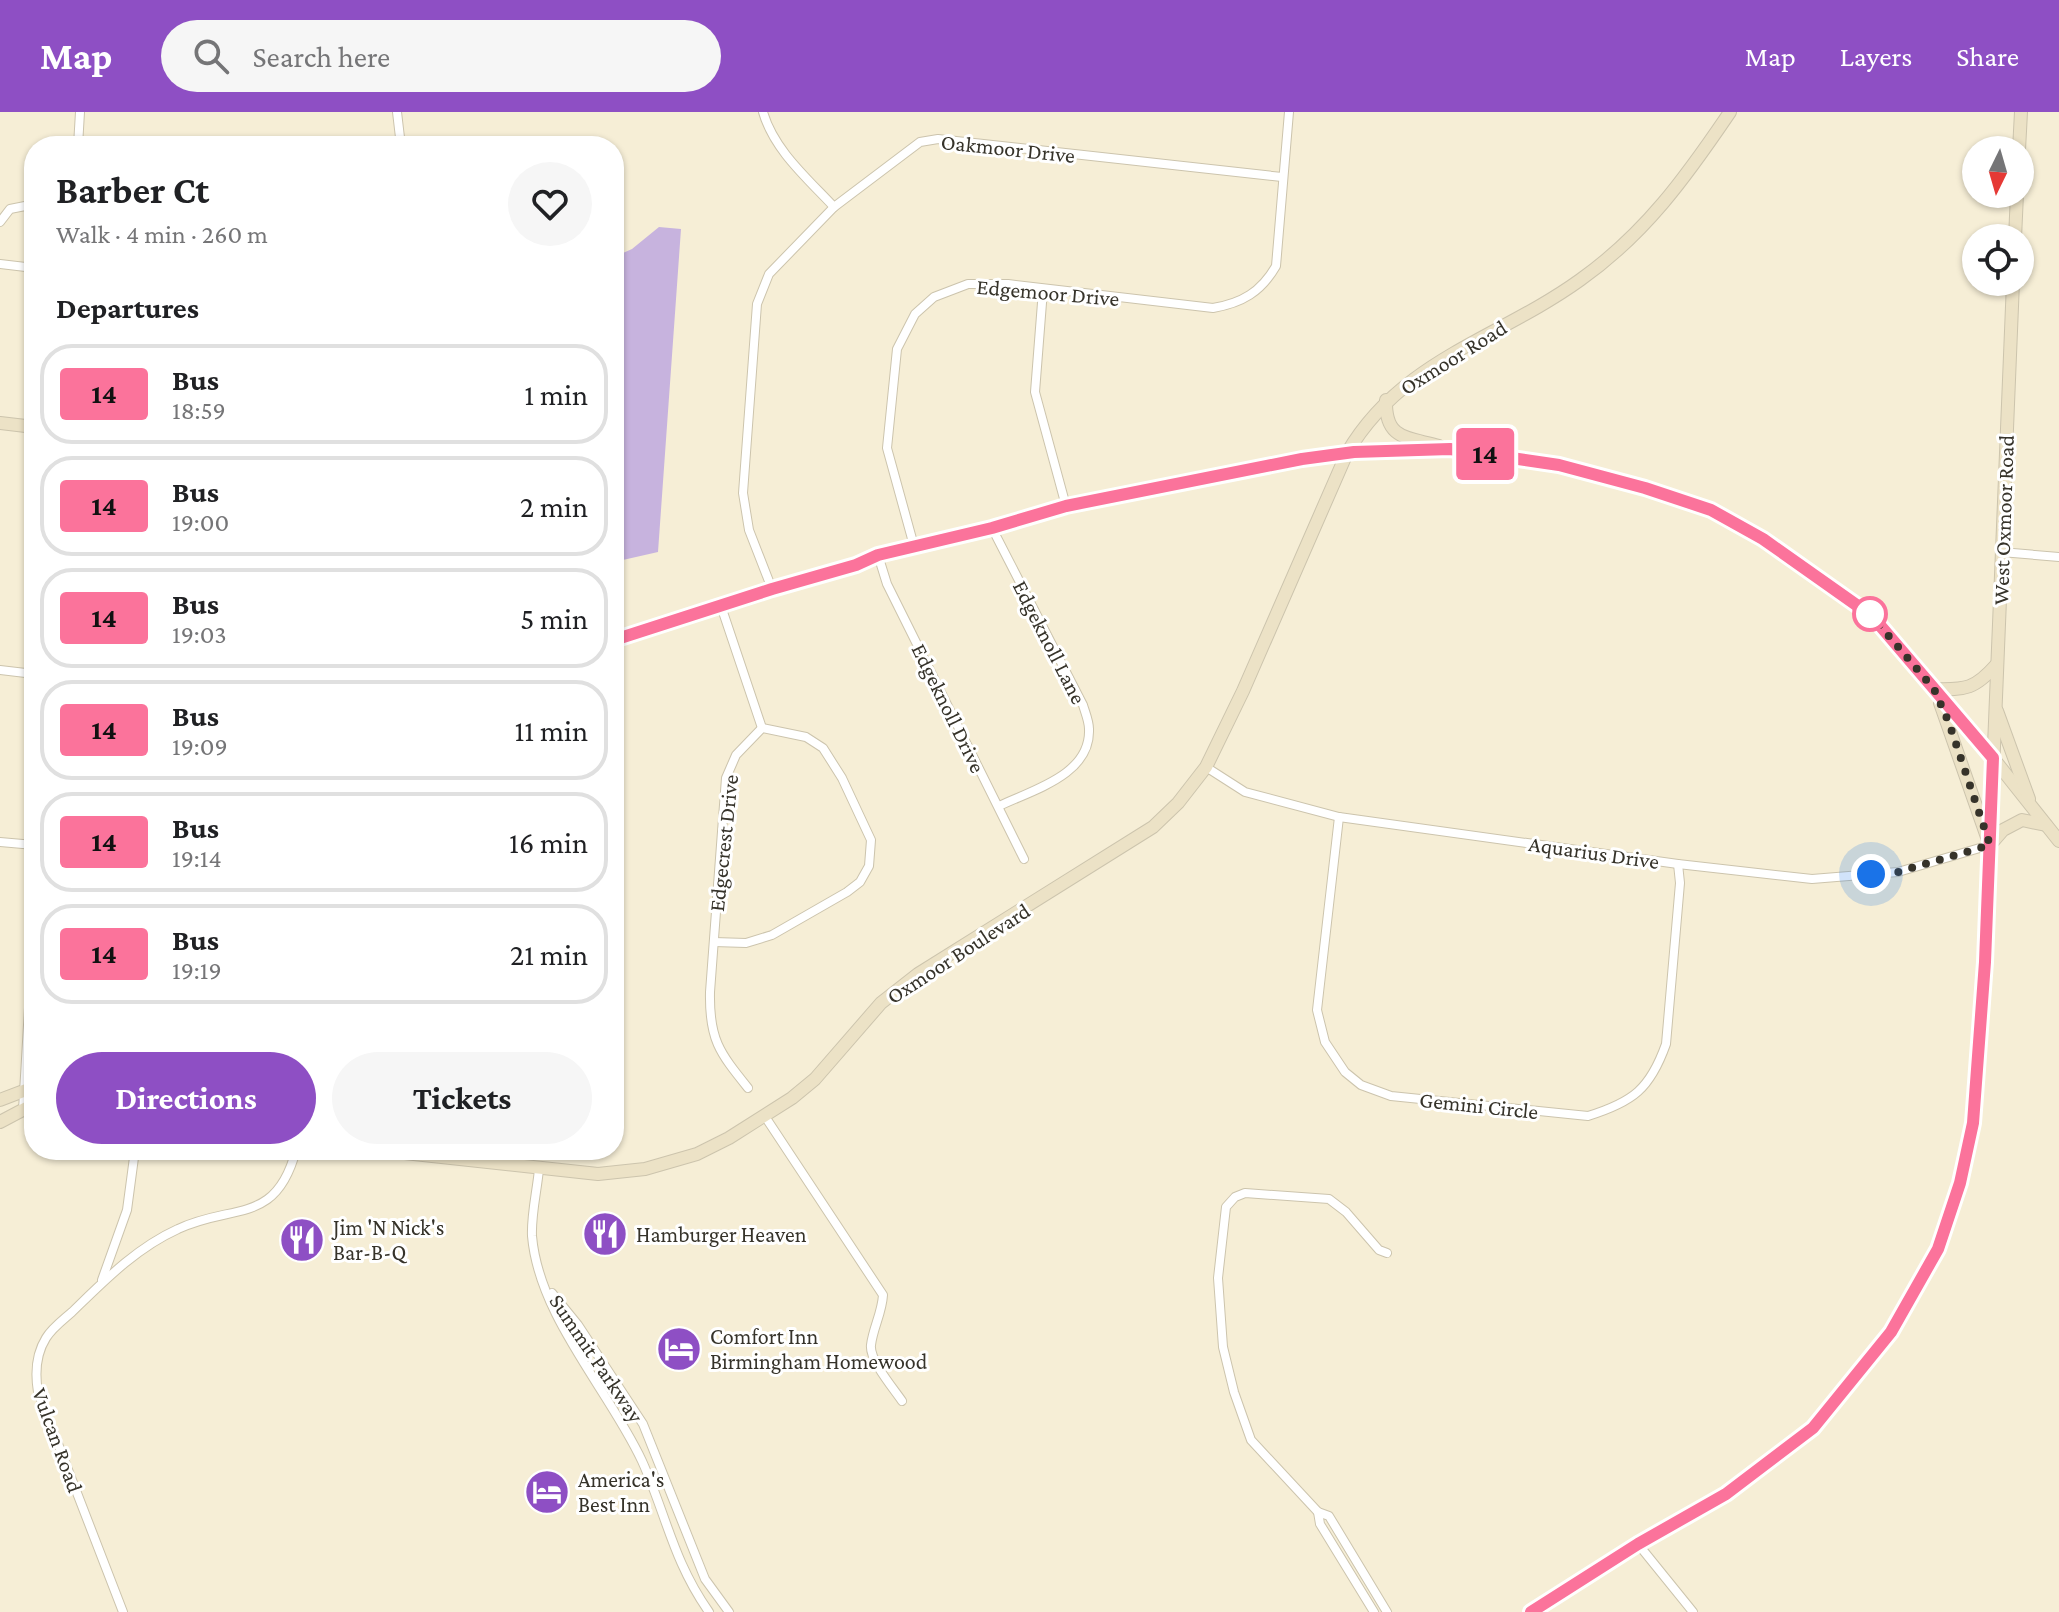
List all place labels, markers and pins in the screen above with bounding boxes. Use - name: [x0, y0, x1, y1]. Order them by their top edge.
- unlabelled marker: [1853, 597, 1887, 631]
- restaurant icon: Hamburger Heaven: [581, 1210, 629, 1258]
- place label: Jim 'N Nick's Bar-B-Q: [331, 1215, 444, 1265]
- restaurant icon: Jim 'N Nick's Bar-B-Q: [278, 1216, 326, 1264]
- place label: Hamburger Heaven: [636, 1222, 807, 1247]
- place label: Comfort Inn Birmingham Homewood: [710, 1324, 928, 1374]
- hotel icon: Comfort Inn Birmingham Homewood: [655, 1325, 703, 1373]
- place label: America's Best Inn: [578, 1467, 664, 1517]
- hotel icon: America's Best Inn: [523, 1468, 571, 1516]

